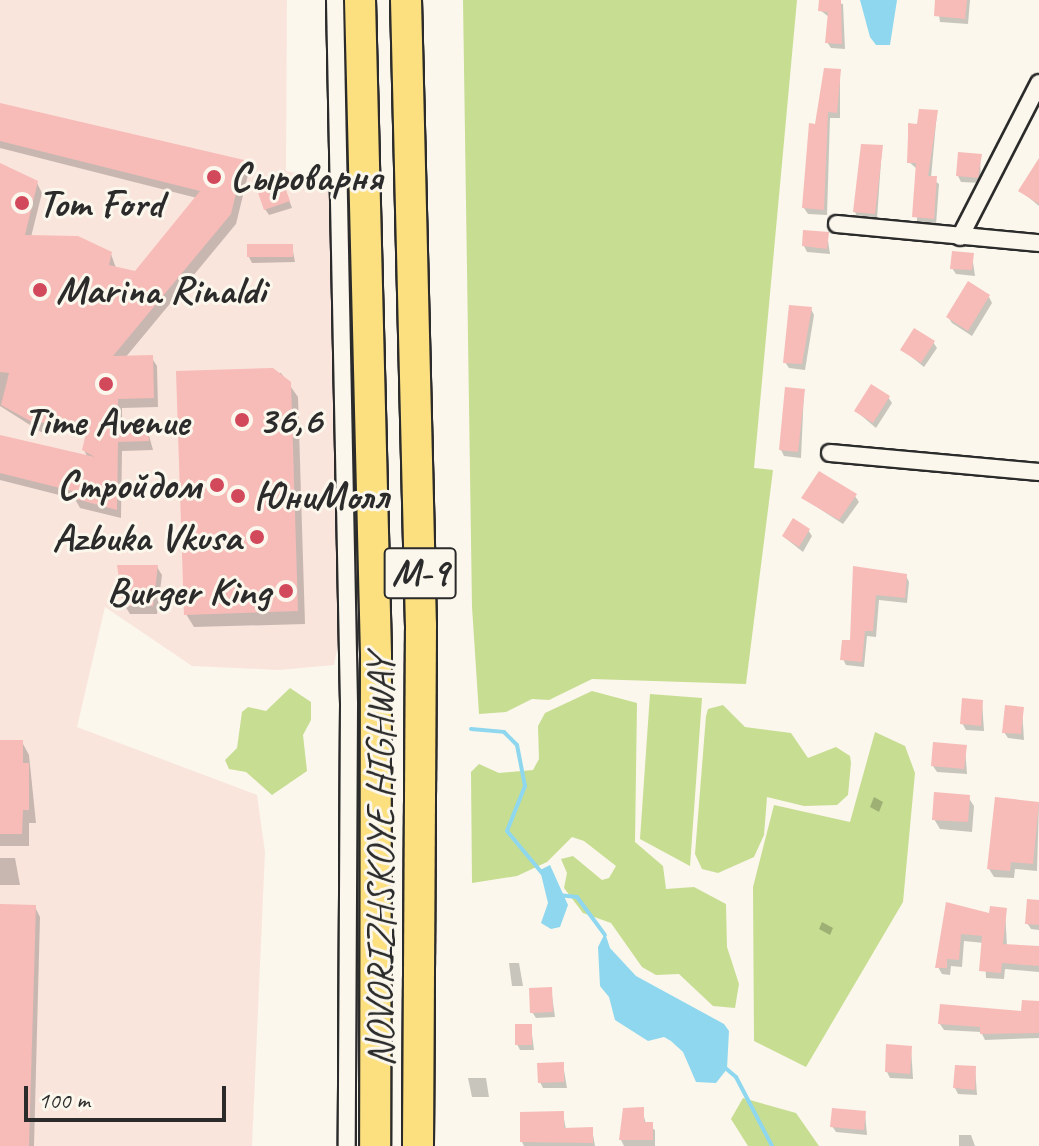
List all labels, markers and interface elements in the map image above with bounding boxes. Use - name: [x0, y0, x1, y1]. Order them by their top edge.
- place label: Сыроварня: [230, 153, 382, 201]
- marker: Сыроварня: [205, 168, 223, 186]
- place label: Tom Ford: [38, 179, 162, 227]
- marker: Tom Ford: [13, 194, 31, 212]
- place label: Marina Rinaldi: [56, 266, 265, 314]
- marker: Marina Rinaldi: [31, 281, 49, 299]
- marker: Time Avenue: [97, 375, 115, 393]
- place label: 36,6: [258, 396, 322, 444]
- place label: Time Avenue: [23, 397, 189, 445]
- marker: 36,6: [233, 411, 251, 429]
- place label: Стройдом: [57, 461, 201, 509]
- place label: ЮниМолл: [254, 472, 389, 520]
- marker: Стройдом: [208, 476, 226, 494]
- marker: ЮниМолл: [229, 487, 247, 505]
- place label: Azbuka Vkusa: [53, 513, 241, 561]
- marker: Azbuka Vkusa: [248, 528, 266, 546]
- road number: М-9: [382, 539, 458, 607]
- place label: Burger King: [106, 567, 270, 615]
- marker: Burger King: [277, 582, 295, 600]
- street label: NOVORIZHSKOYE HIGHWAY: [356, 653, 404, 1069]
- scale bar: [28, 1070, 230, 1120]
- text: 100 m: [38, 1085, 90, 1115]

